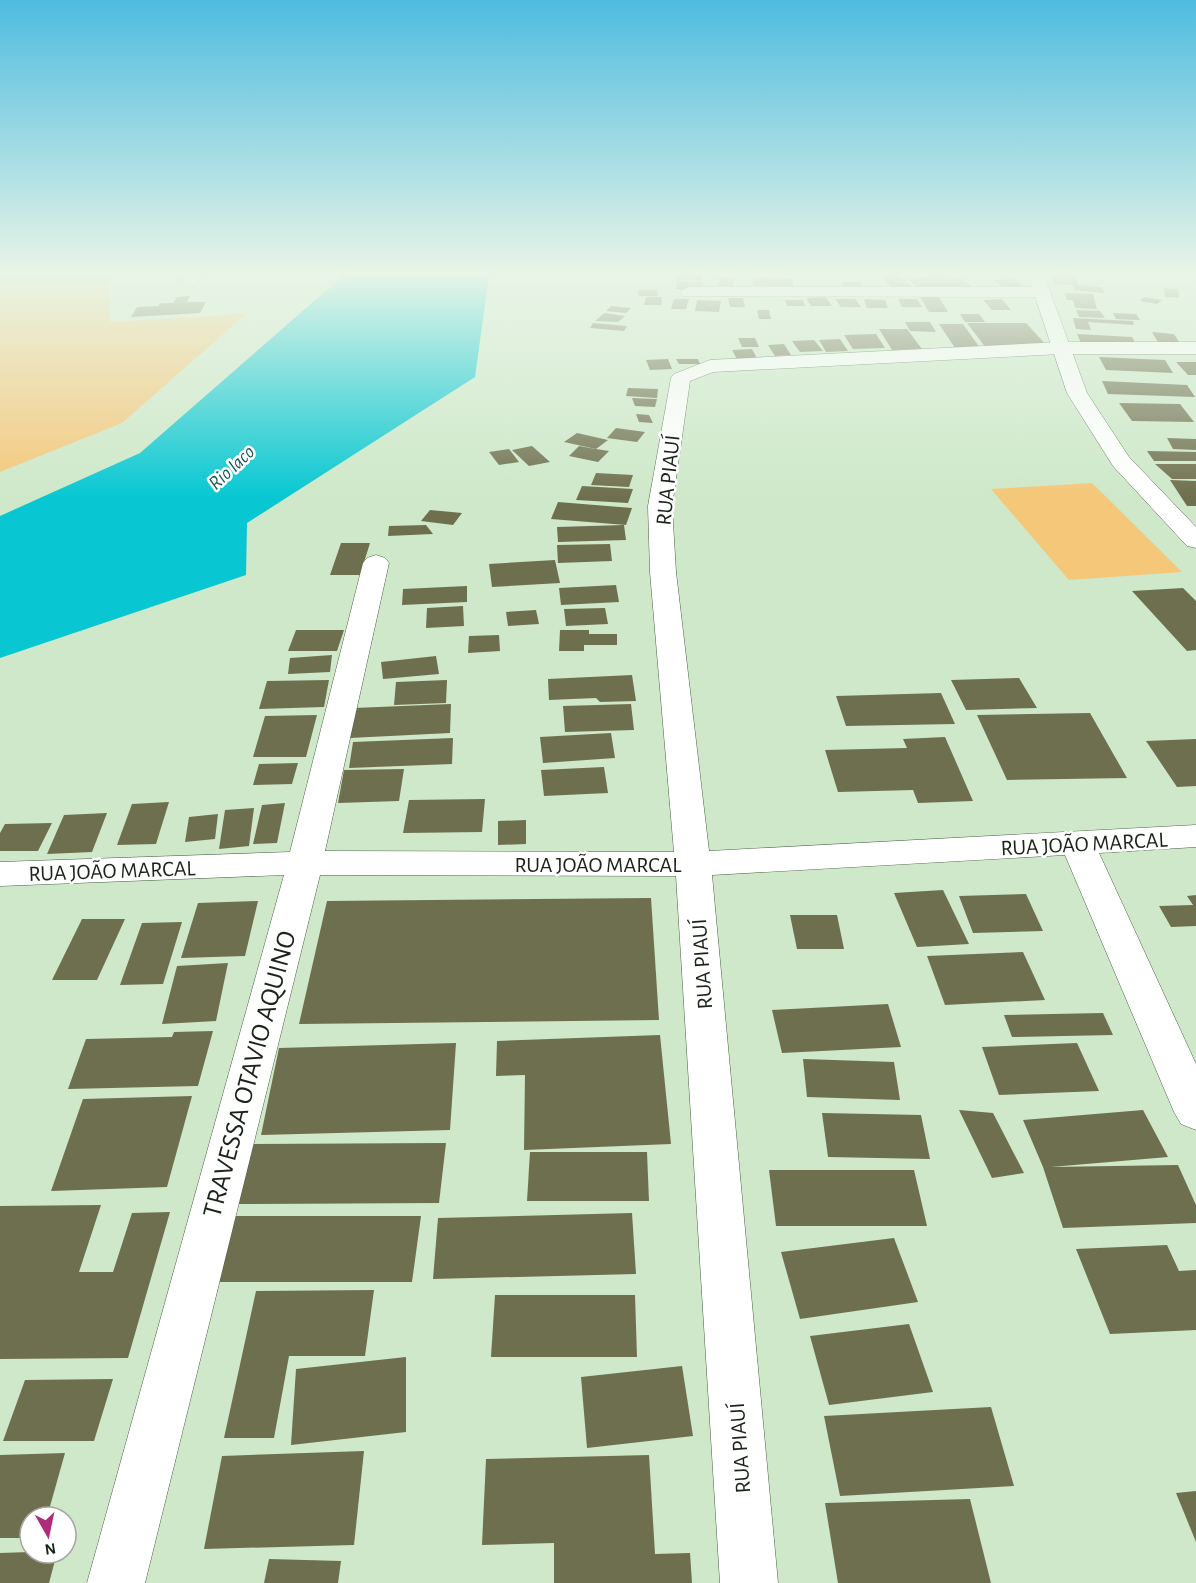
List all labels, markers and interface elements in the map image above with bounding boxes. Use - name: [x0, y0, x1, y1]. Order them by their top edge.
- street label: RUA PIAUÍ: [651, 434, 684, 526]
- water label: Rio Iaco: [205, 442, 258, 494]
- street label: RUA JOÃO MARCAL: [1000, 828, 1169, 859]
- street label: RUA JOÃO MARCAL: [514, 853, 682, 876]
- street label: RUA JOÃO MARCAL: [28, 856, 197, 885]
- street label: RUA PIAUÍ: [687, 918, 716, 1010]
- street label: TRAVESSA OTAVIO AQUINO: [198, 928, 302, 1220]
- street label: RUA PIAUÍ: [725, 1402, 754, 1494]
- north arrow: [18, 1505, 78, 1565]
- text: N: [43, 1540, 57, 1558]

